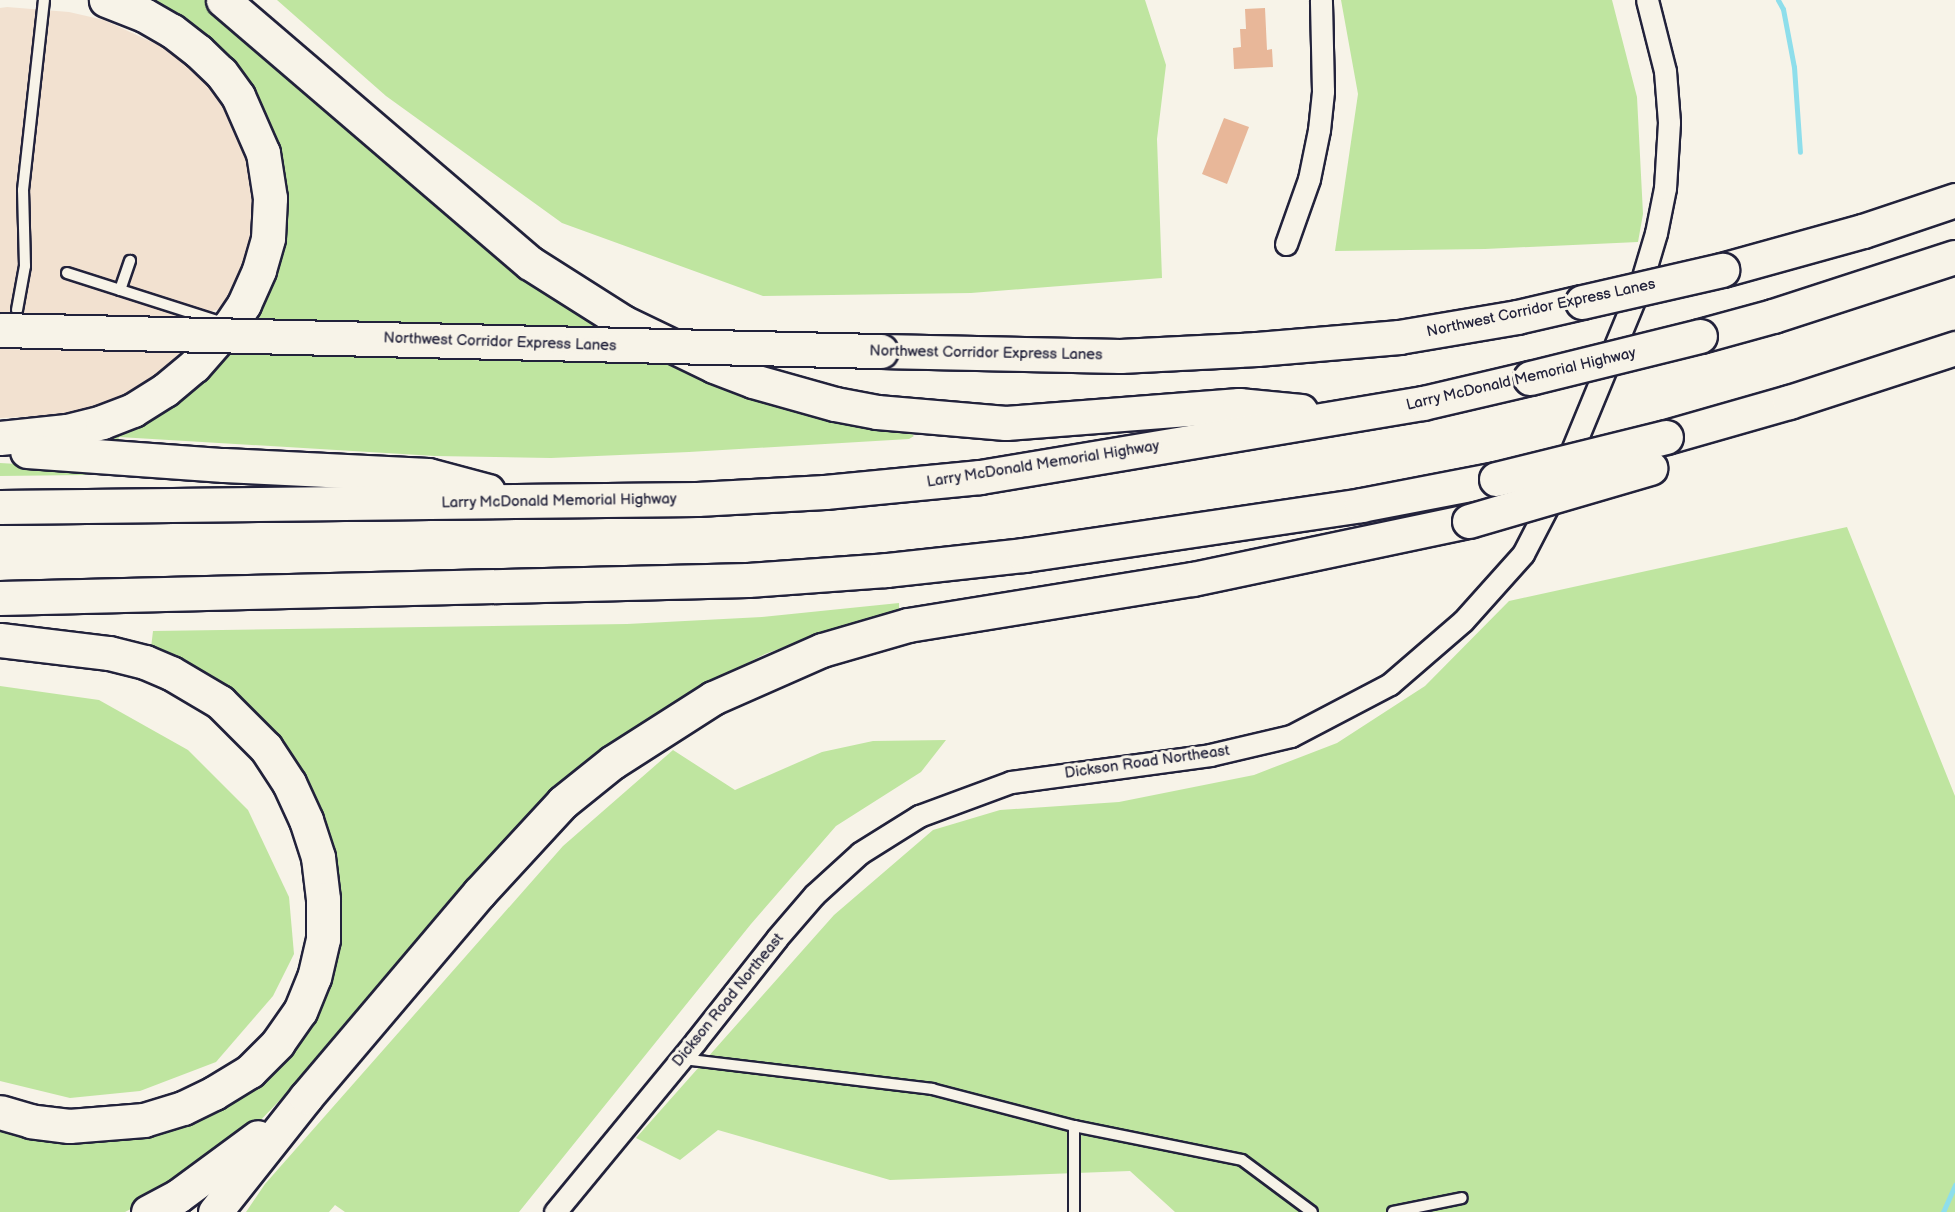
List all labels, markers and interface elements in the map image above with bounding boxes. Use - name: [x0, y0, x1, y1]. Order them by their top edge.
- street label: Northwest Corridor Express Lanes: [1425, 275, 1657, 341]
- street label: Northwest Corridor Express Lanes: [383, 329, 617, 355]
- street label: Northwest Corridor Express Lanes: [869, 342, 1103, 364]
- street label: Larry McDonald Memorial Highway: [1404, 344, 1638, 414]
- street label: Larry McDonald Memorial Highway: [925, 437, 1161, 491]
- street label: Larry McDonald Memorial Highway: [441, 490, 677, 512]
- street label: Dickson Road Northeast: [1063, 742, 1231, 782]
- street label: Dickson Road Northeast: [669, 930, 787, 1070]

